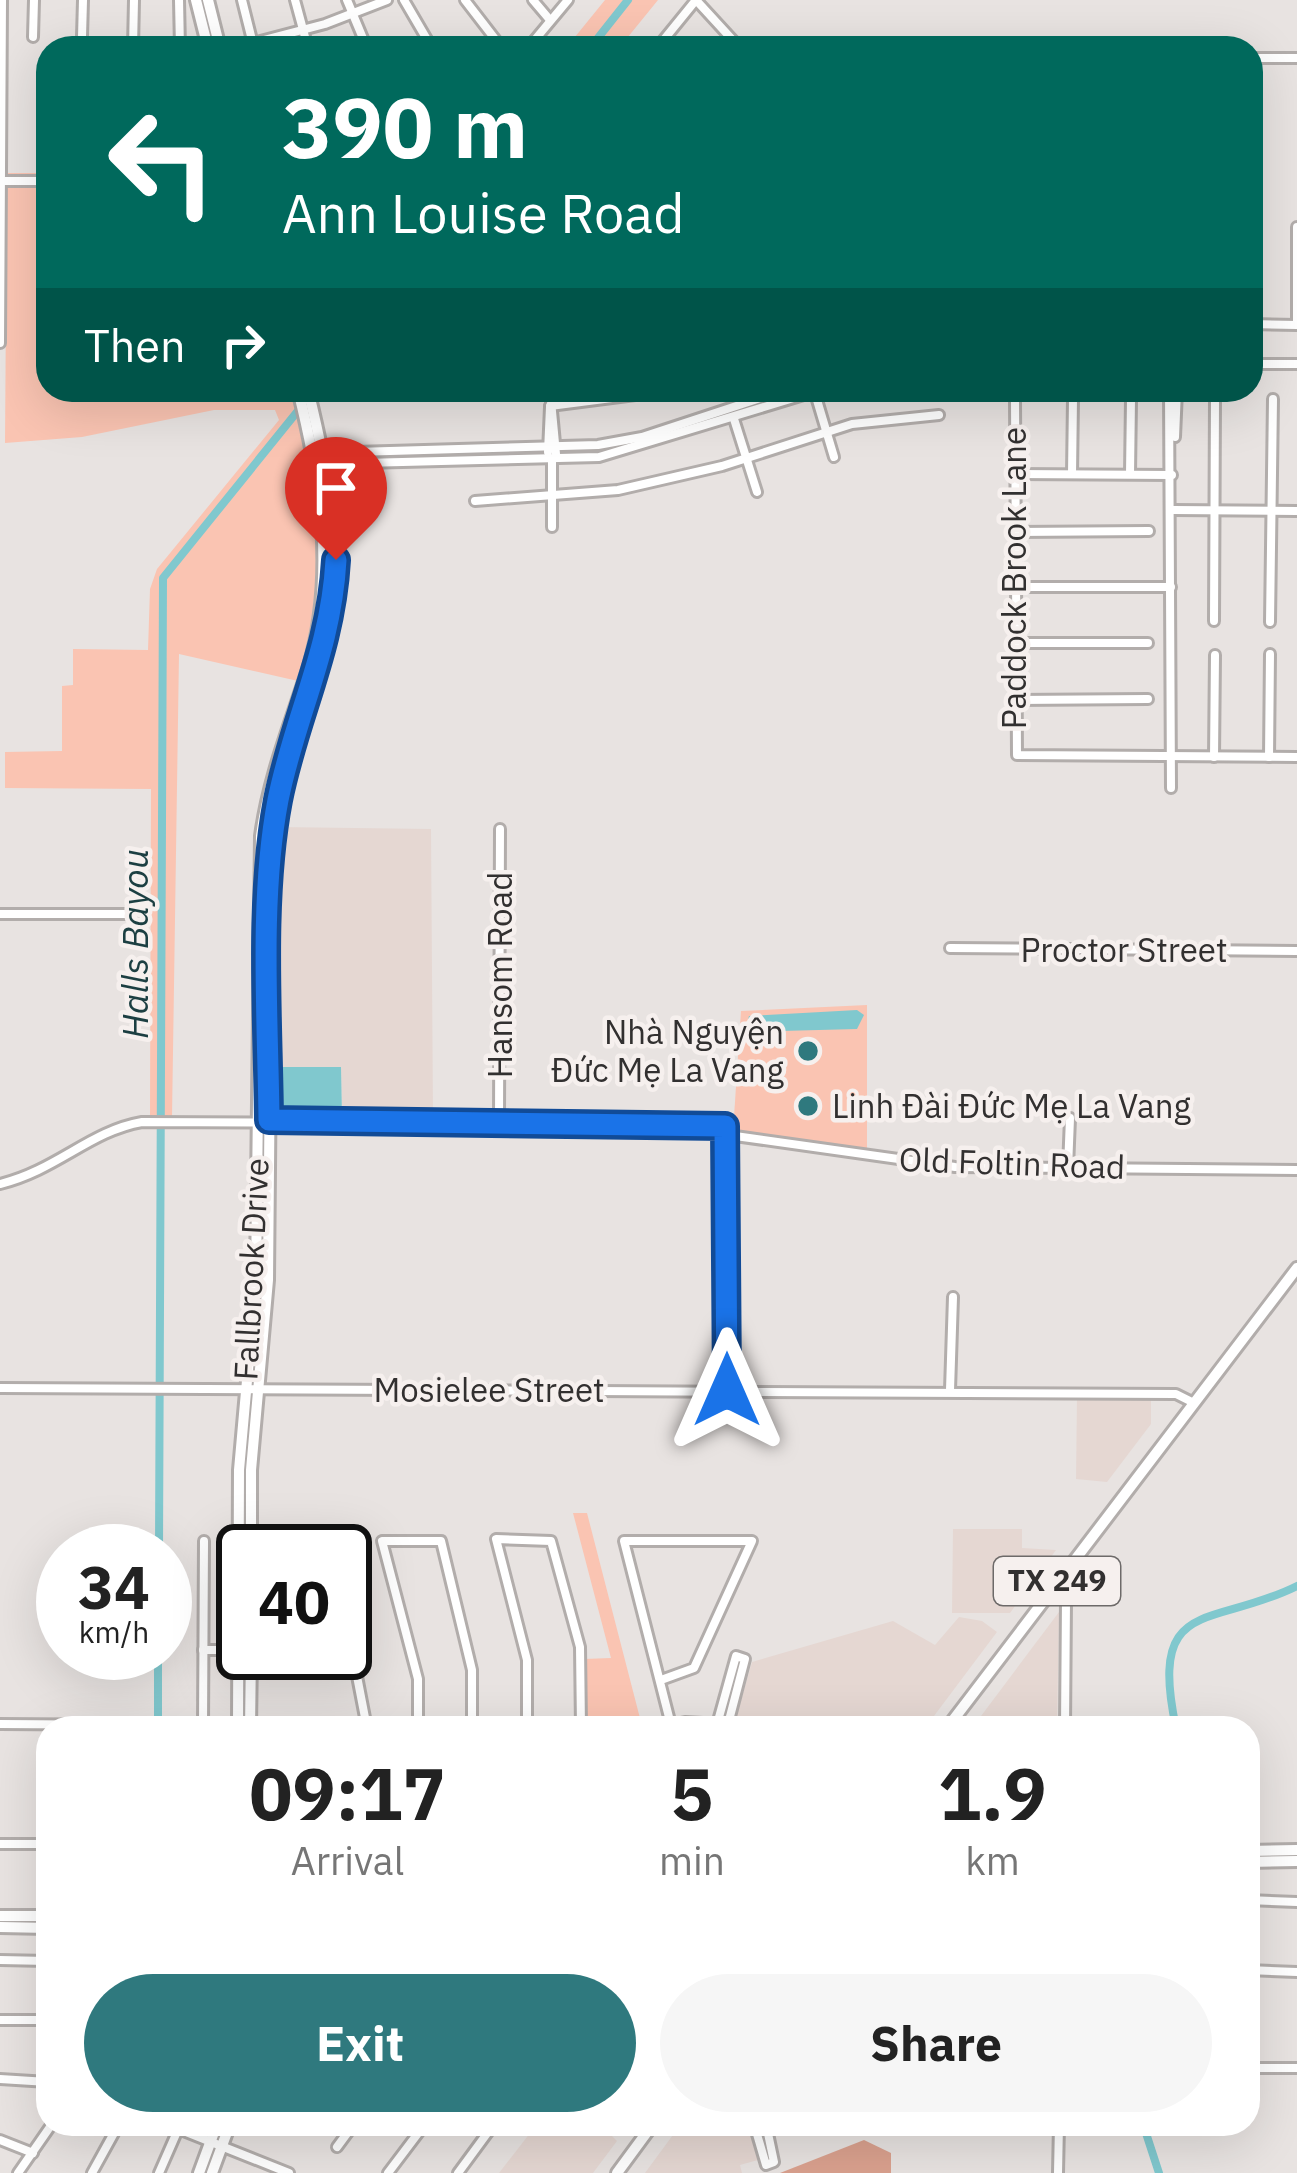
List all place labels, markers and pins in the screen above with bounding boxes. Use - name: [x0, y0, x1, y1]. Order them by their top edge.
- pin: [285, 437, 387, 560]
- place label: Nhà Nguyện Đức Mẹ La Vang: [551, 1010, 785, 1091]
- marker: Nhà Nguyện Đức Mẹ La Vang: [795, 1038, 821, 1064]
- place label: Linh Đài Đức Mẹ La Vang: [832, 1084, 1191, 1127]
- marker: Linh Đài Đức Mẹ La Vang: [795, 1093, 821, 1119]

